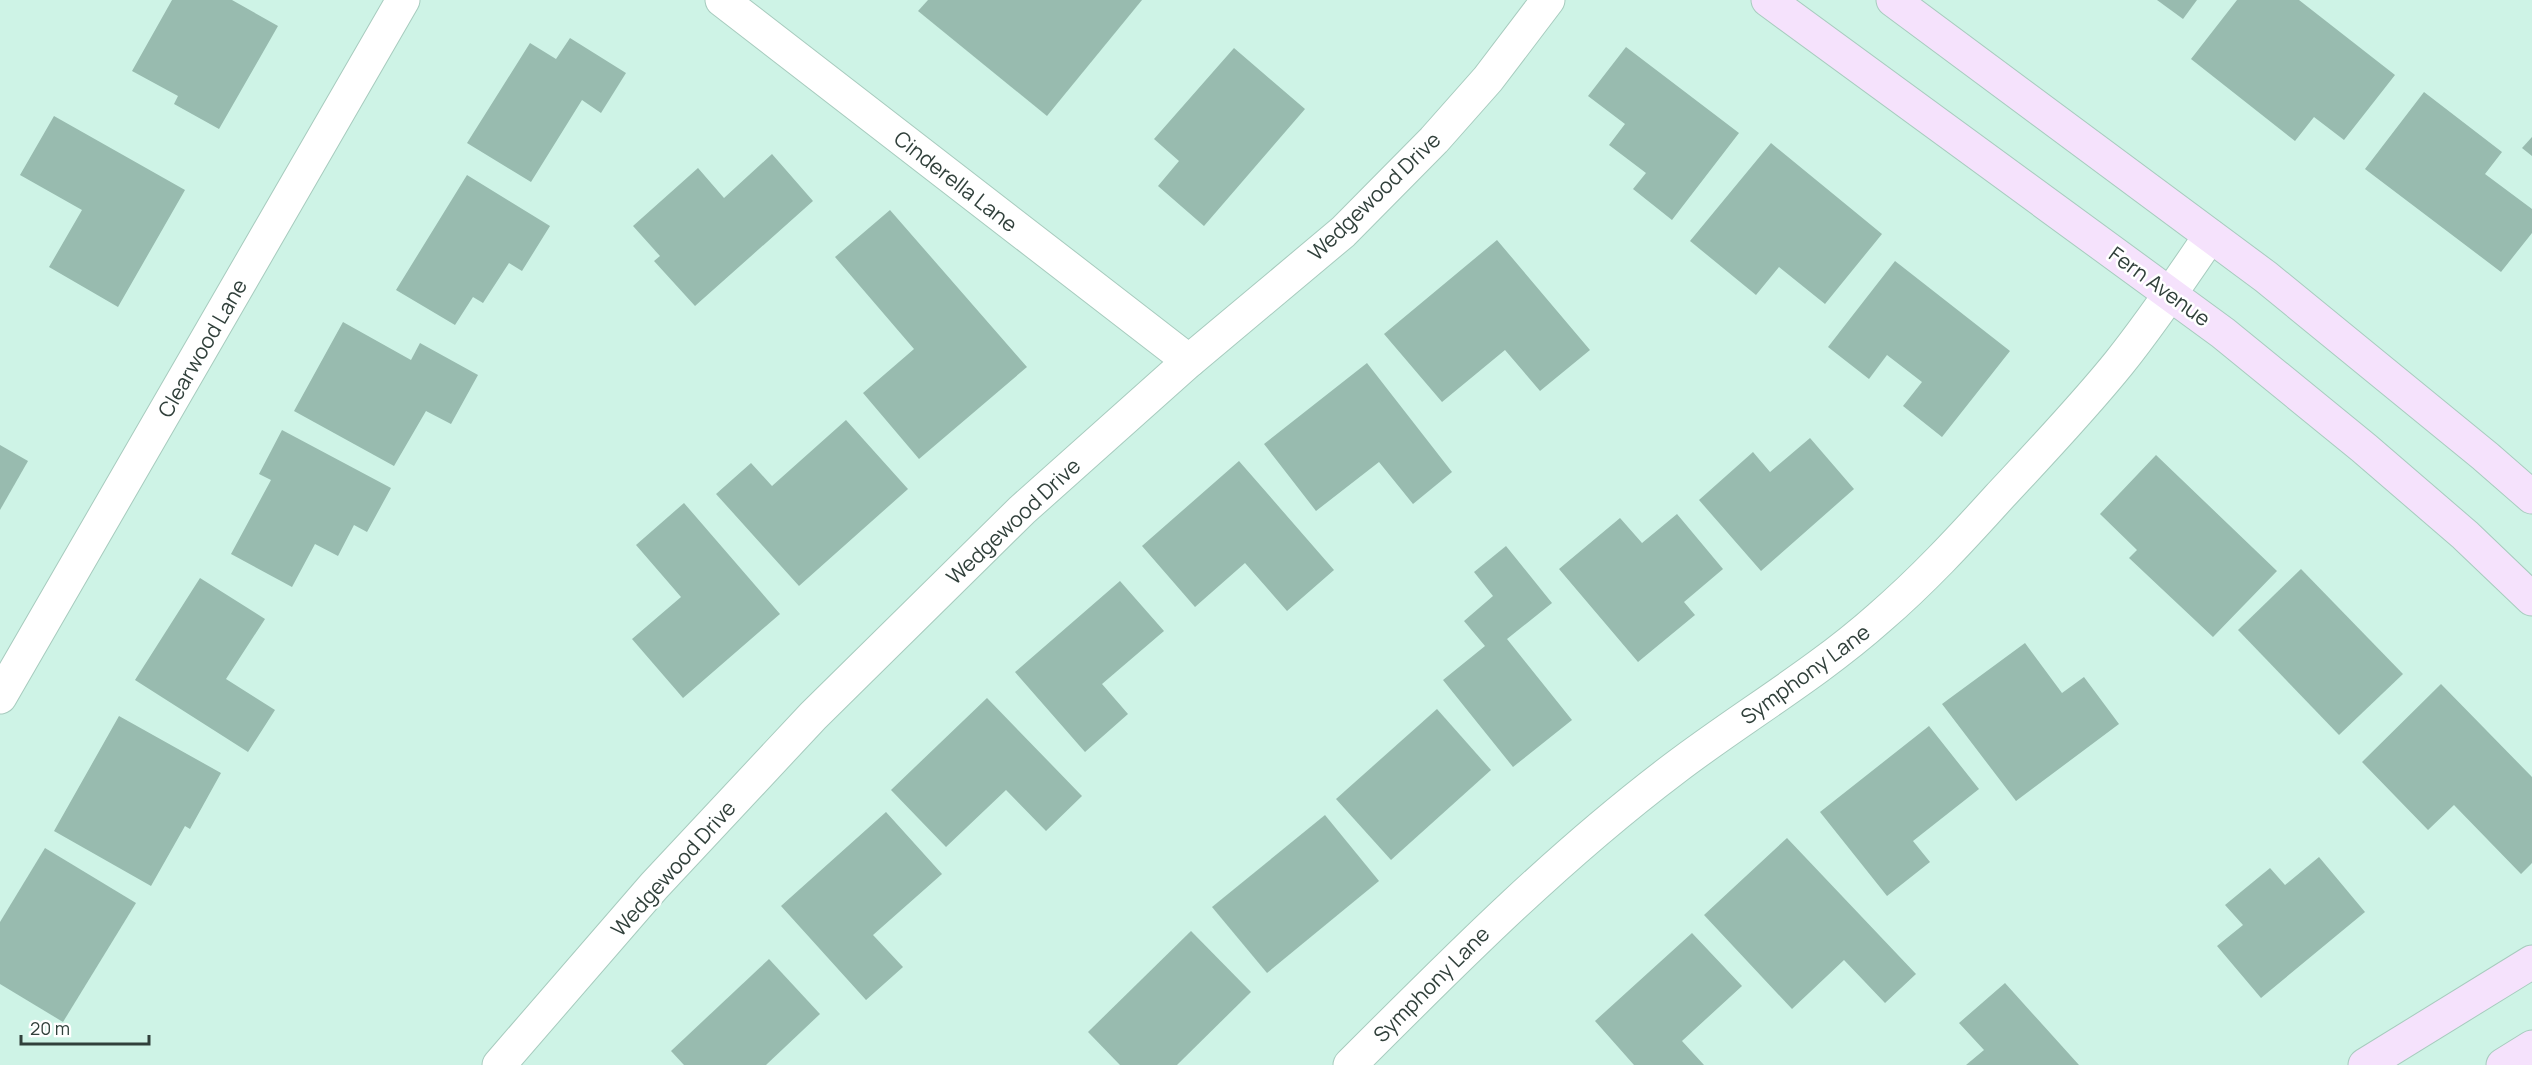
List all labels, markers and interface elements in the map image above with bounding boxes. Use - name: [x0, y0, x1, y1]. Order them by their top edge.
- street label: Cinderella Lane: [889, 124, 1023, 238]
- street label: Wedgewood Drive: [1302, 126, 1446, 266]
- street label: Fern Avenue: [2104, 240, 2216, 332]
- street label: Clearwood Lane: [151, 274, 253, 422]
- street label: Wedgewood Drive: [940, 452, 1086, 590]
- street label: Symphony Lane: [1735, 618, 1875, 730]
- street label: Wedgewood Drive: [604, 794, 742, 942]
- street label: Symphony Lane: [1367, 920, 1495, 1048]
- scale bar: [21, 1008, 148, 1046]
- text: 20 m: [30, 1016, 70, 1040]

